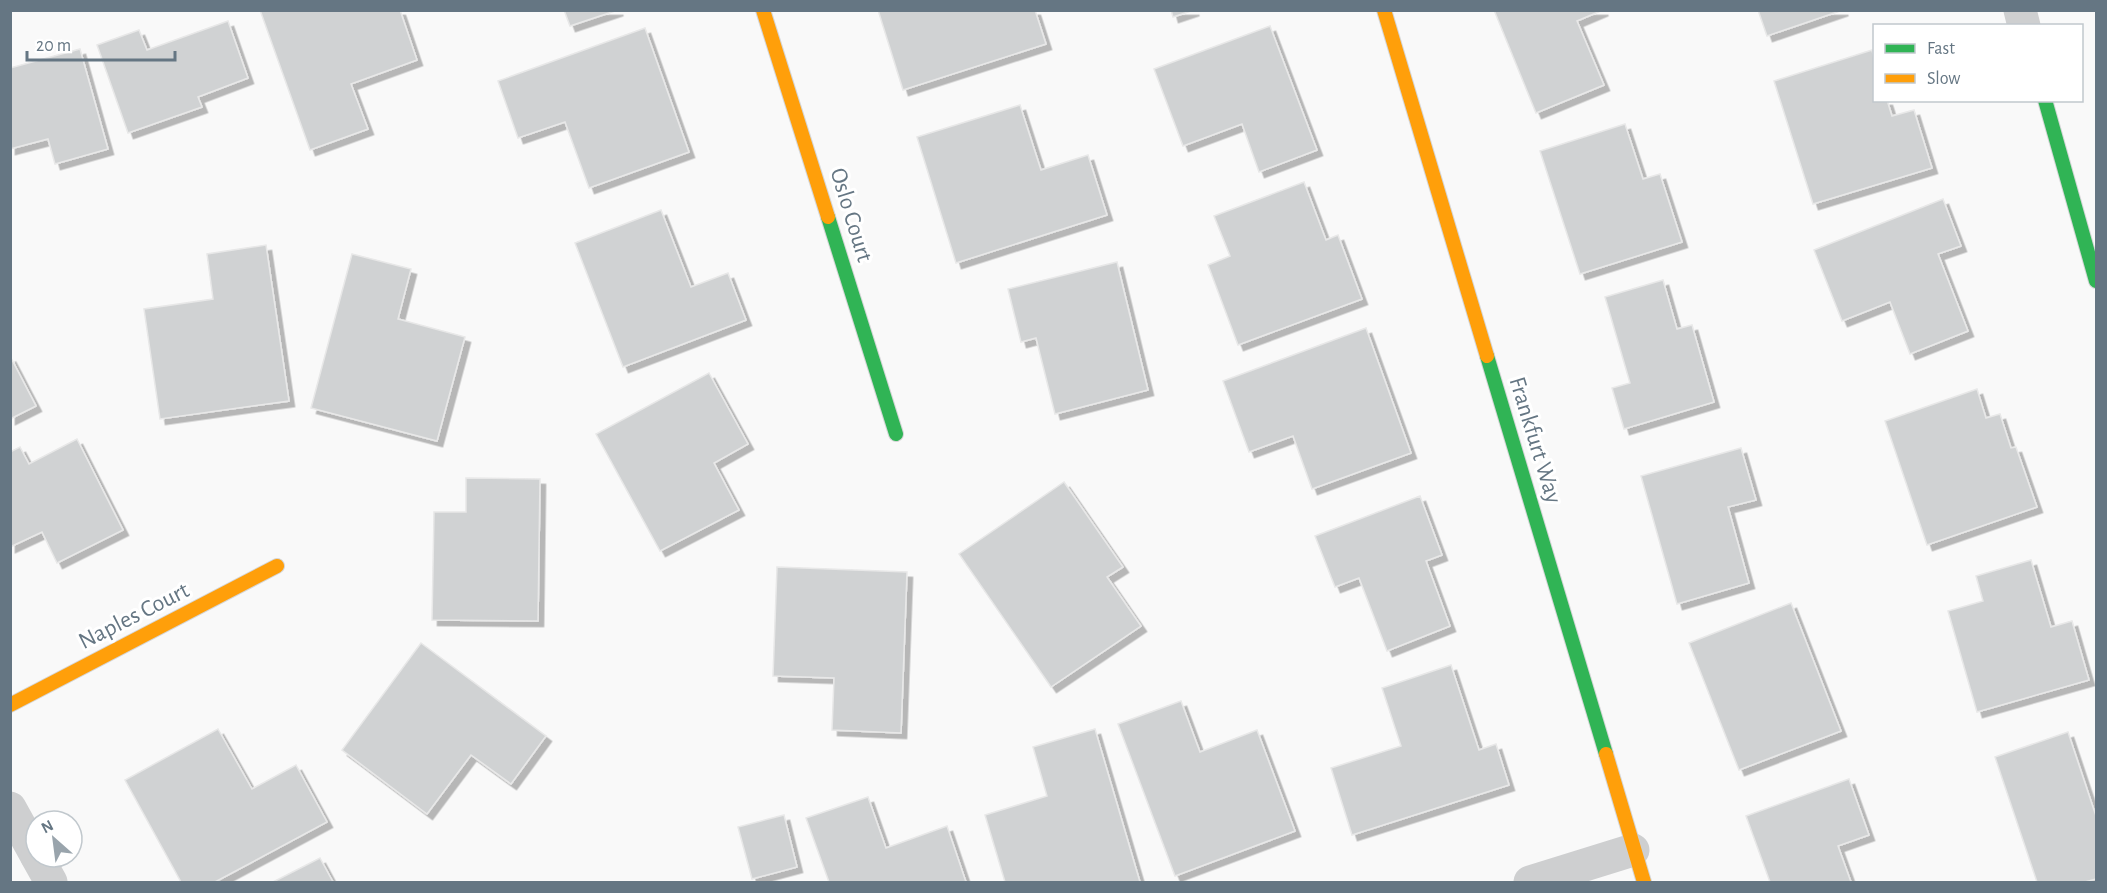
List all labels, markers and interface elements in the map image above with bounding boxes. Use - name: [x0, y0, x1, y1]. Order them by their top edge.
- scale bar: [27, 24, 176, 62]
- legend: [1873, 24, 2083, 102]
- text: 20 m: [36, 37, 71, 55]
- text: Fast: [1927, 40, 1955, 58]
- text: Slow: [1927, 70, 1960, 88]
- street label: Oslo Court: [825, 165, 877, 265]
- street label: Frankfurt Way: [1504, 374, 1566, 506]
- street label: Naples Court: [75, 578, 193, 654]
- north arrow: [24, 809, 84, 869]
- text: N: [39, 817, 56, 836]

